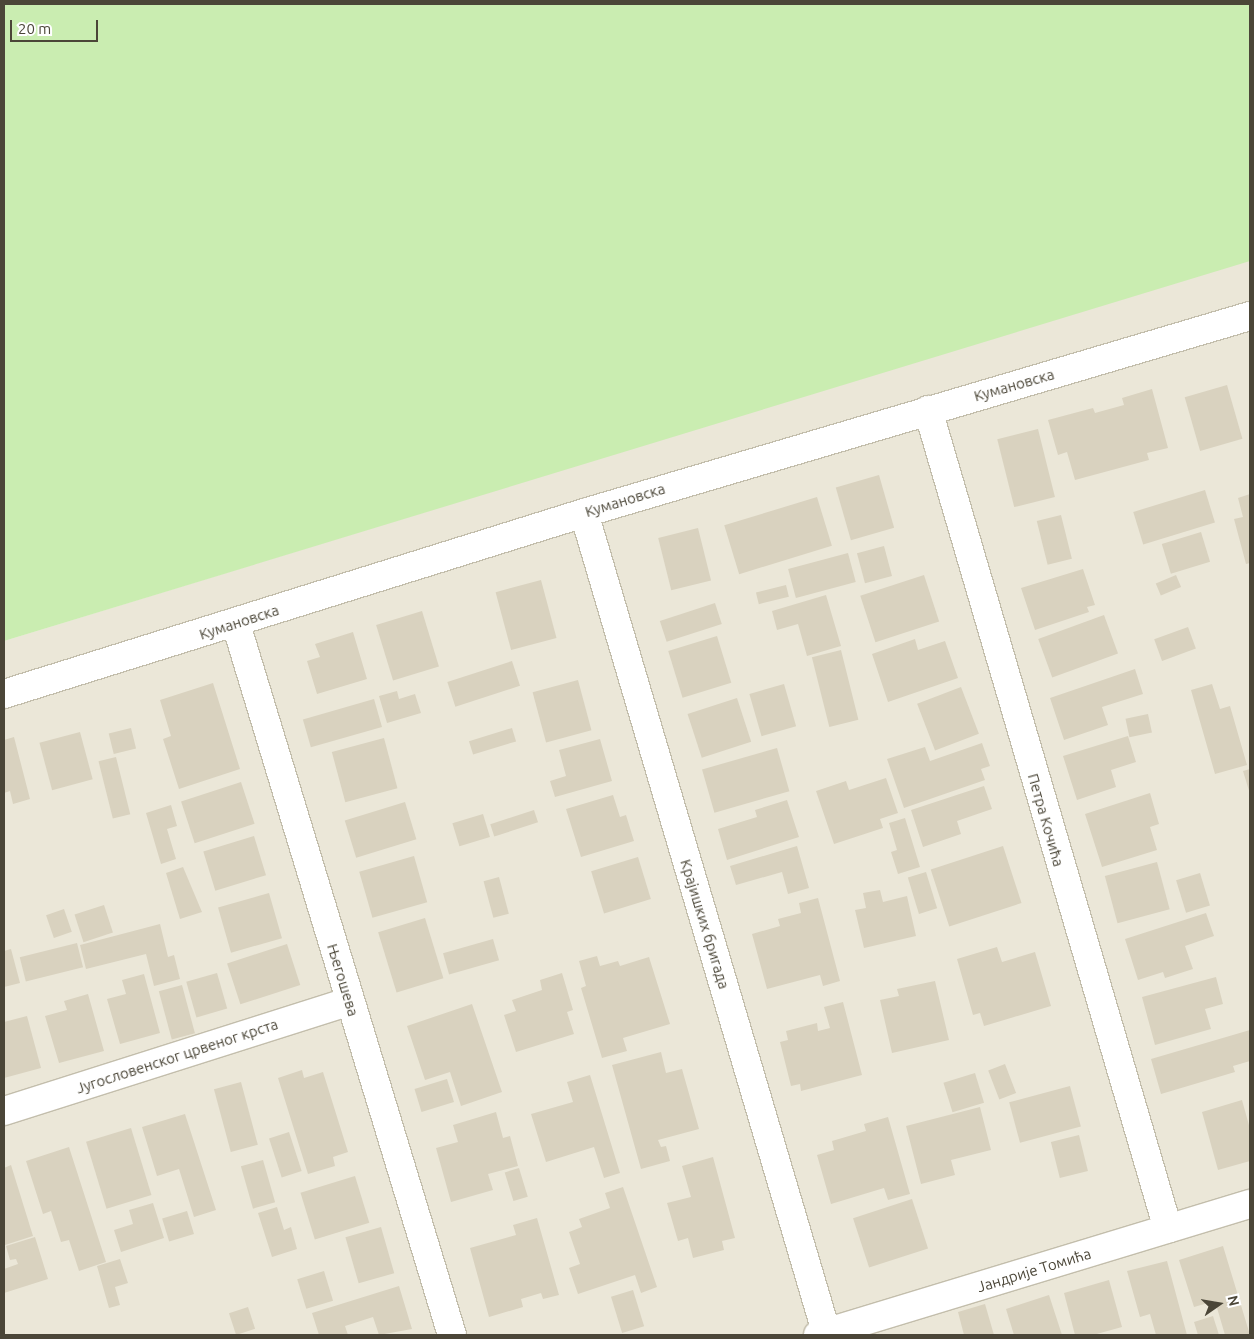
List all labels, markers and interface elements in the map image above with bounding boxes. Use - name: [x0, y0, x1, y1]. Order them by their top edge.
- scale bar: [12, 10, 100, 42]
- text: 20 m: [18, 20, 51, 37]
- street label: Кумановска: [972, 365, 1056, 405]
- street label: Кумановска: [583, 479, 667, 521]
- street label: Кумановска: [197, 601, 281, 643]
- street label: Петра Кочића: [1024, 771, 1068, 869]
- street label: Крајишких бригада: [677, 857, 733, 991]
- street label: Његошева: [323, 941, 363, 1019]
- street label: Југословенског црвеног крста: [74, 1015, 280, 1097]
- street label: Јандрије Томића: [975, 1244, 1093, 1296]
- north arrow: [1194, 1279, 1244, 1329]
- text: N: [1225, 1294, 1243, 1308]

